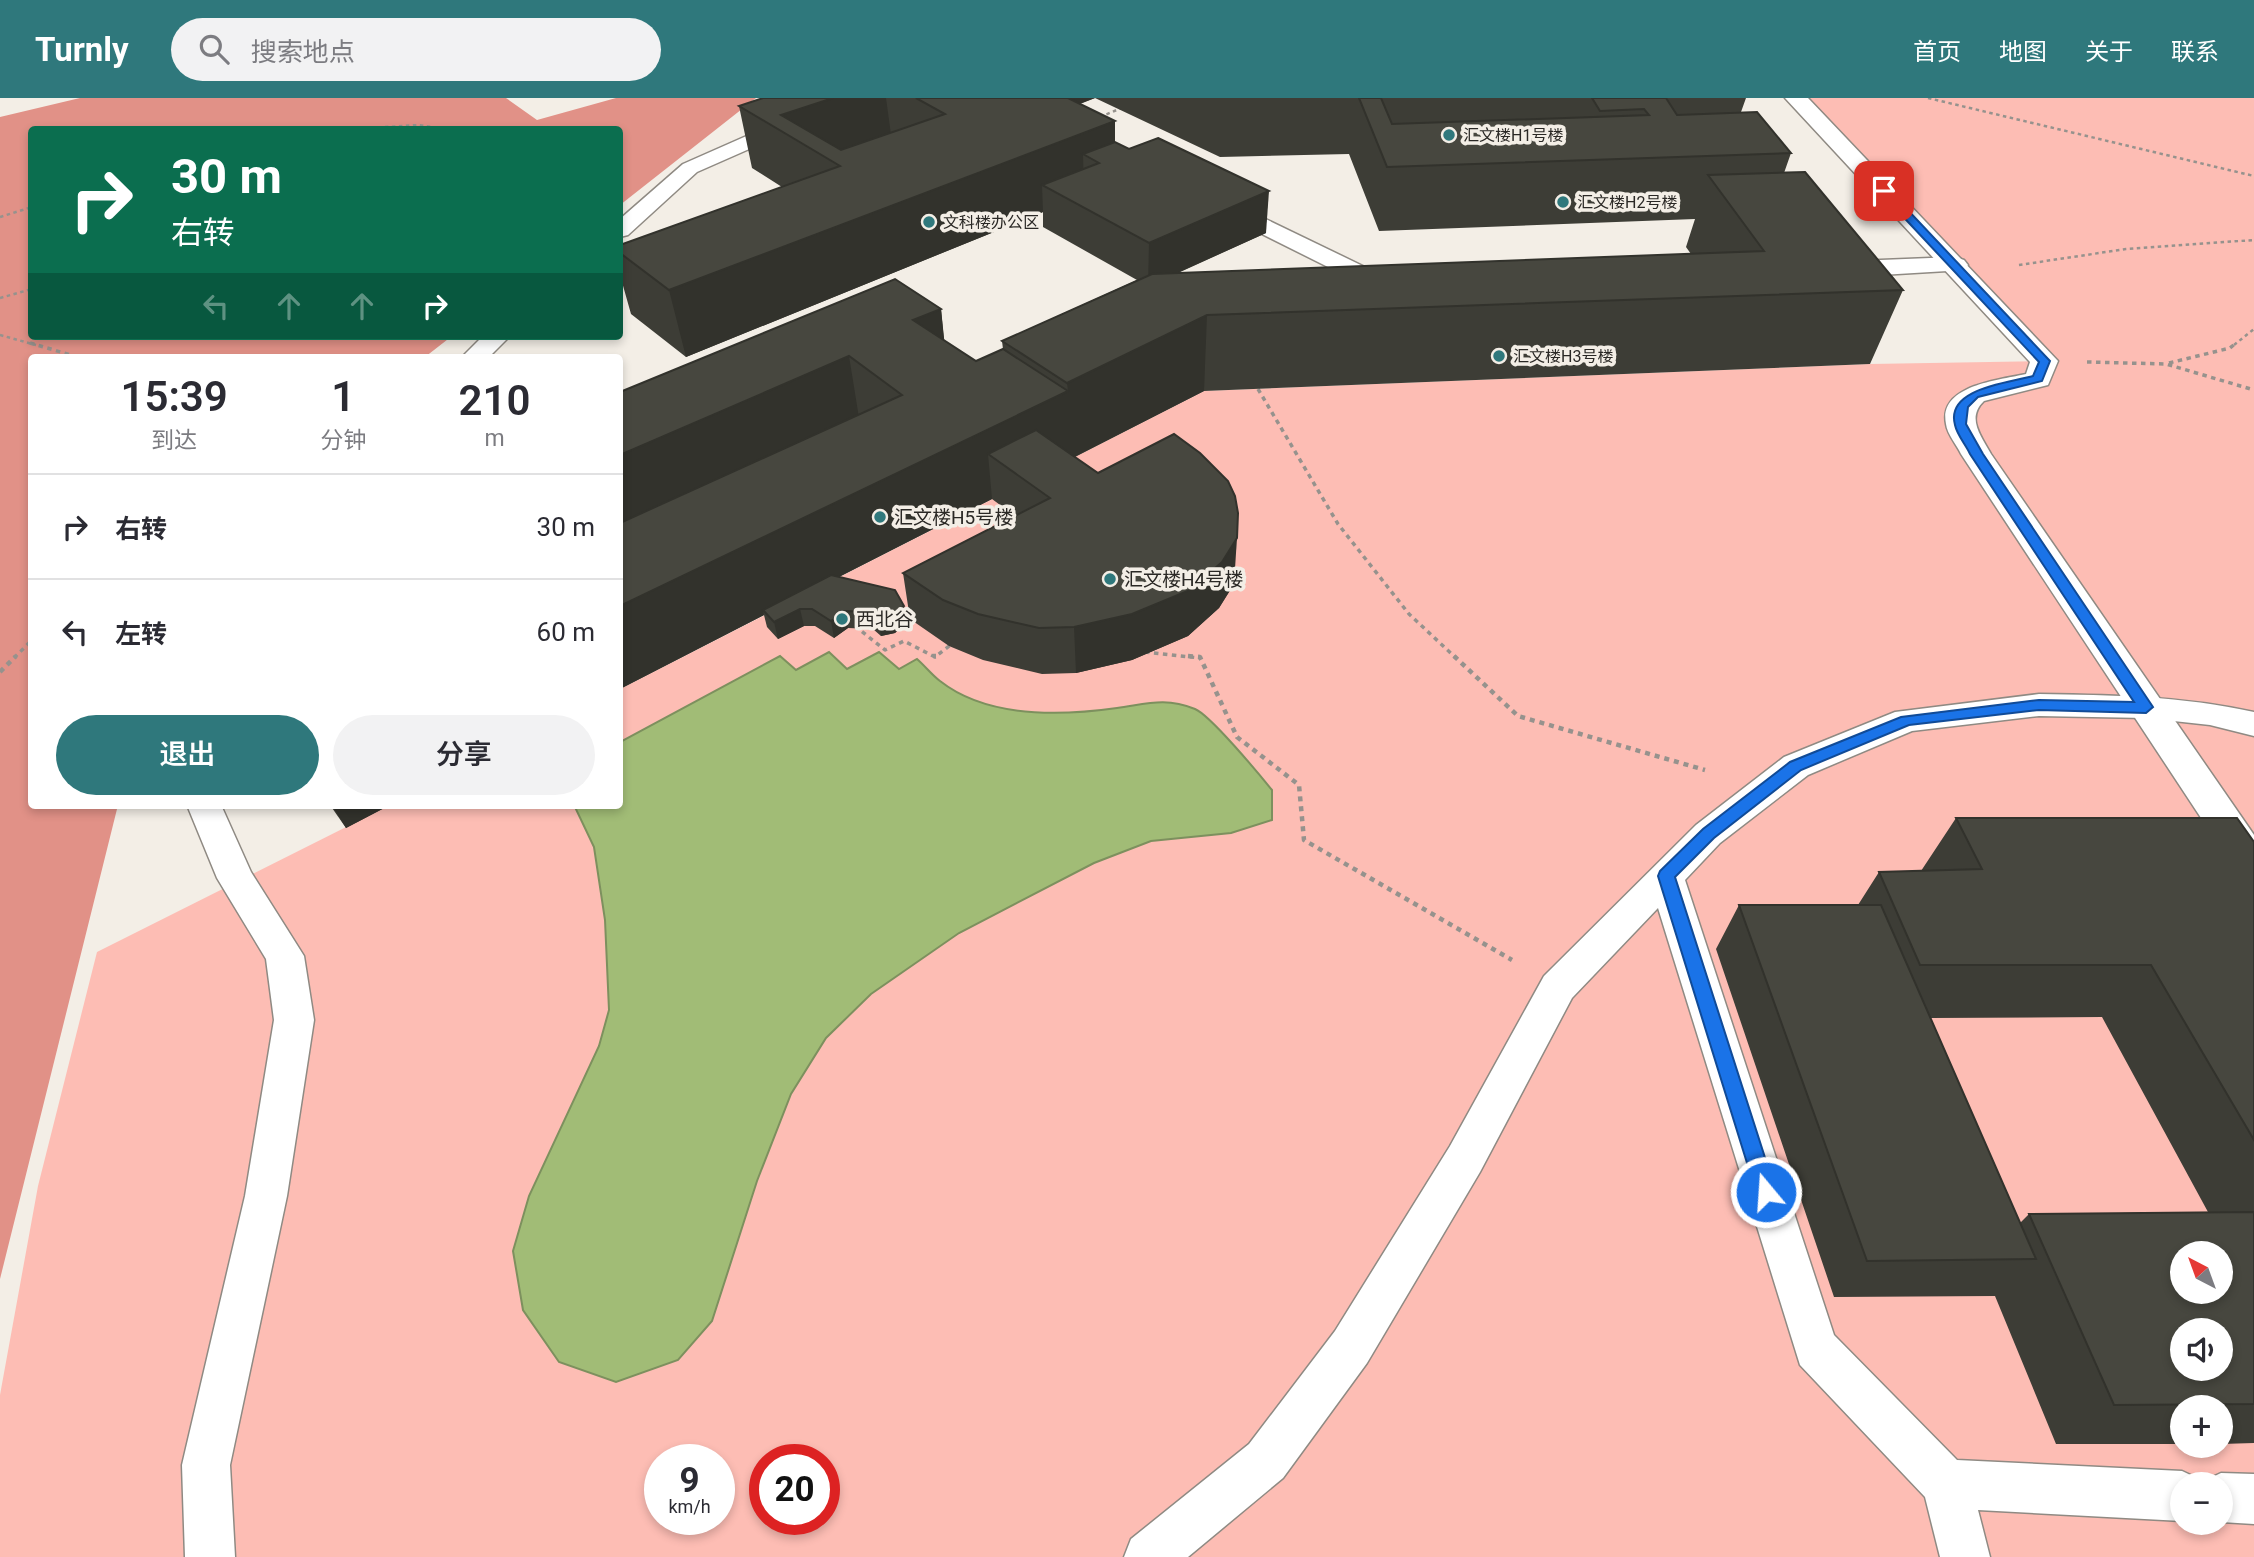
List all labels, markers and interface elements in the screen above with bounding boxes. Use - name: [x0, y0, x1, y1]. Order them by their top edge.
- search box: [171, 18, 661, 81]
- text: Turnly: [35, 30, 129, 69]
- icon: search: [195, 30, 233, 68]
- text: 搜索地点: [251, 37, 355, 67]
- text: 首页: [1913, 38, 1961, 66]
- text: 地图: [1999, 38, 2047, 66]
- text: 关于: [2085, 38, 2133, 66]
- text: 联系: [2171, 38, 2219, 66]
- place label: 汇文楼H1号楼: [1463, 126, 1563, 145]
- marker: 汇文楼H1号楼: [1441, 127, 1457, 143]
- text: 30 m: [171, 148, 282, 205]
- icon: right: [56, 154, 147, 245]
- pin: [1854, 161, 1914, 221]
- icon: arrive: [1865, 172, 1903, 210]
- place label: 汇文楼H2号楼: [1577, 193, 1677, 212]
- marker: 汇文楼H2号楼: [1555, 194, 1571, 210]
- place label: 文科楼办公区: [943, 213, 1039, 232]
- text: 右转: [171, 214, 235, 252]
- marker: 文科楼办公区: [921, 214, 937, 230]
- icon: left: [197, 287, 235, 325]
- icon: ahead: [270, 287, 308, 325]
- icon: ahead: [343, 287, 381, 325]
- icon: right: [416, 287, 454, 325]
- place label: 汇文楼H3号楼: [1513, 347, 1613, 366]
- marker: 汇文楼H3号楼: [1491, 348, 1507, 364]
- text: 15:39: [120, 372, 228, 421]
- text: 1: [331, 372, 355, 421]
- text: 210: [459, 376, 531, 425]
- text: m: [485, 425, 505, 452]
- text: 到达: [151, 427, 197, 454]
- text: 分钟: [320, 427, 366, 454]
- place label: 汇文楼H5号楼: [894, 506, 1013, 529]
- icon: right: [56, 508, 94, 546]
- marker: 汇文楼H5号楼: [872, 509, 888, 525]
- text: 30 m: [537, 512, 595, 542]
- text: 右转: [115, 514, 167, 544]
- place label: 汇文楼H4号楼: [1124, 568, 1243, 591]
- marker: 汇文楼H4号楼: [1102, 571, 1118, 587]
- place label: 西北谷: [856, 608, 913, 631]
- marker: 西北谷: [834, 611, 850, 627]
- icon: left: [56, 613, 94, 651]
- text: 60 m: [537, 617, 595, 647]
- text: 左转: [115, 619, 167, 649]
- button: 退出: [56, 715, 319, 795]
- button: 分享: [333, 715, 595, 795]
- position arrow: [1729, 1155, 1803, 1229]
- north arrow: [2170, 1241, 2233, 1304]
- map controls: [2170, 1241, 2233, 1535]
- button: sound: [2170, 1318, 2233, 1381]
- button: +: [2170, 1395, 2233, 1458]
- speed limit sign: 20: [749, 1444, 840, 1535]
- text: 9: [679, 1460, 700, 1501]
- button: −: [2170, 1472, 2233, 1535]
- text: km/h: [668, 1496, 711, 1517]

